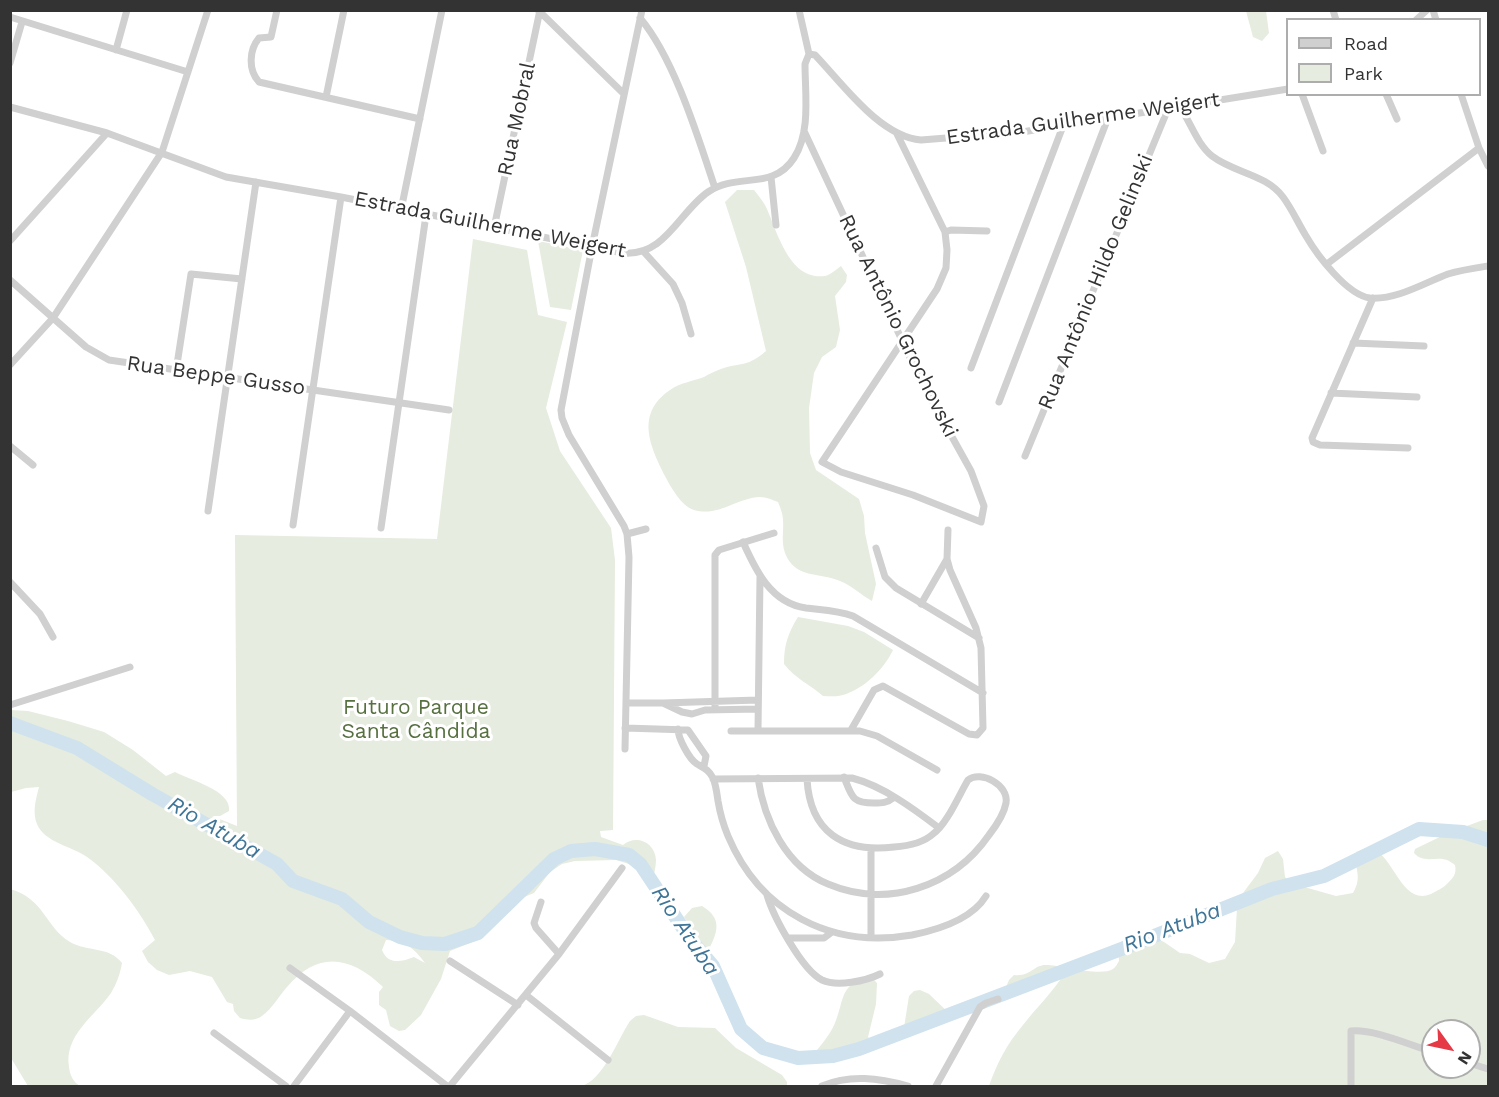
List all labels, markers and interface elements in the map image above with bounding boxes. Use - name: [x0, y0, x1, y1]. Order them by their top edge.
- legend: [1286, 18, 1481, 96]
- text: Road: [1344, 33, 1388, 54]
- street label: Rua Mobral: [493, 60, 541, 178]
- text: Park: [1344, 63, 1383, 84]
- street label: Estrada Guilherme Weigert: [945, 87, 1221, 151]
- street label: Rua Antônio Hildo Gelinski: [1033, 151, 1159, 413]
- street label: Estrada Guilherme Weigert: [352, 186, 628, 264]
- street label: Rua Antônio Grochovski: [833, 210, 963, 442]
- street label: Rua Beppe Gusso: [125, 351, 307, 401]
- park label: Futuro Parque Santa Cândida: [342, 695, 490, 745]
- water label: Rio Atuba: [163, 791, 265, 865]
- water label: Rio Atuba: [645, 881, 725, 981]
- water label: Rio Atuba: [1119, 897, 1225, 959]
- north arrow: [1421, 1019, 1481, 1079]
- text: N: [1454, 1048, 1476, 1068]

